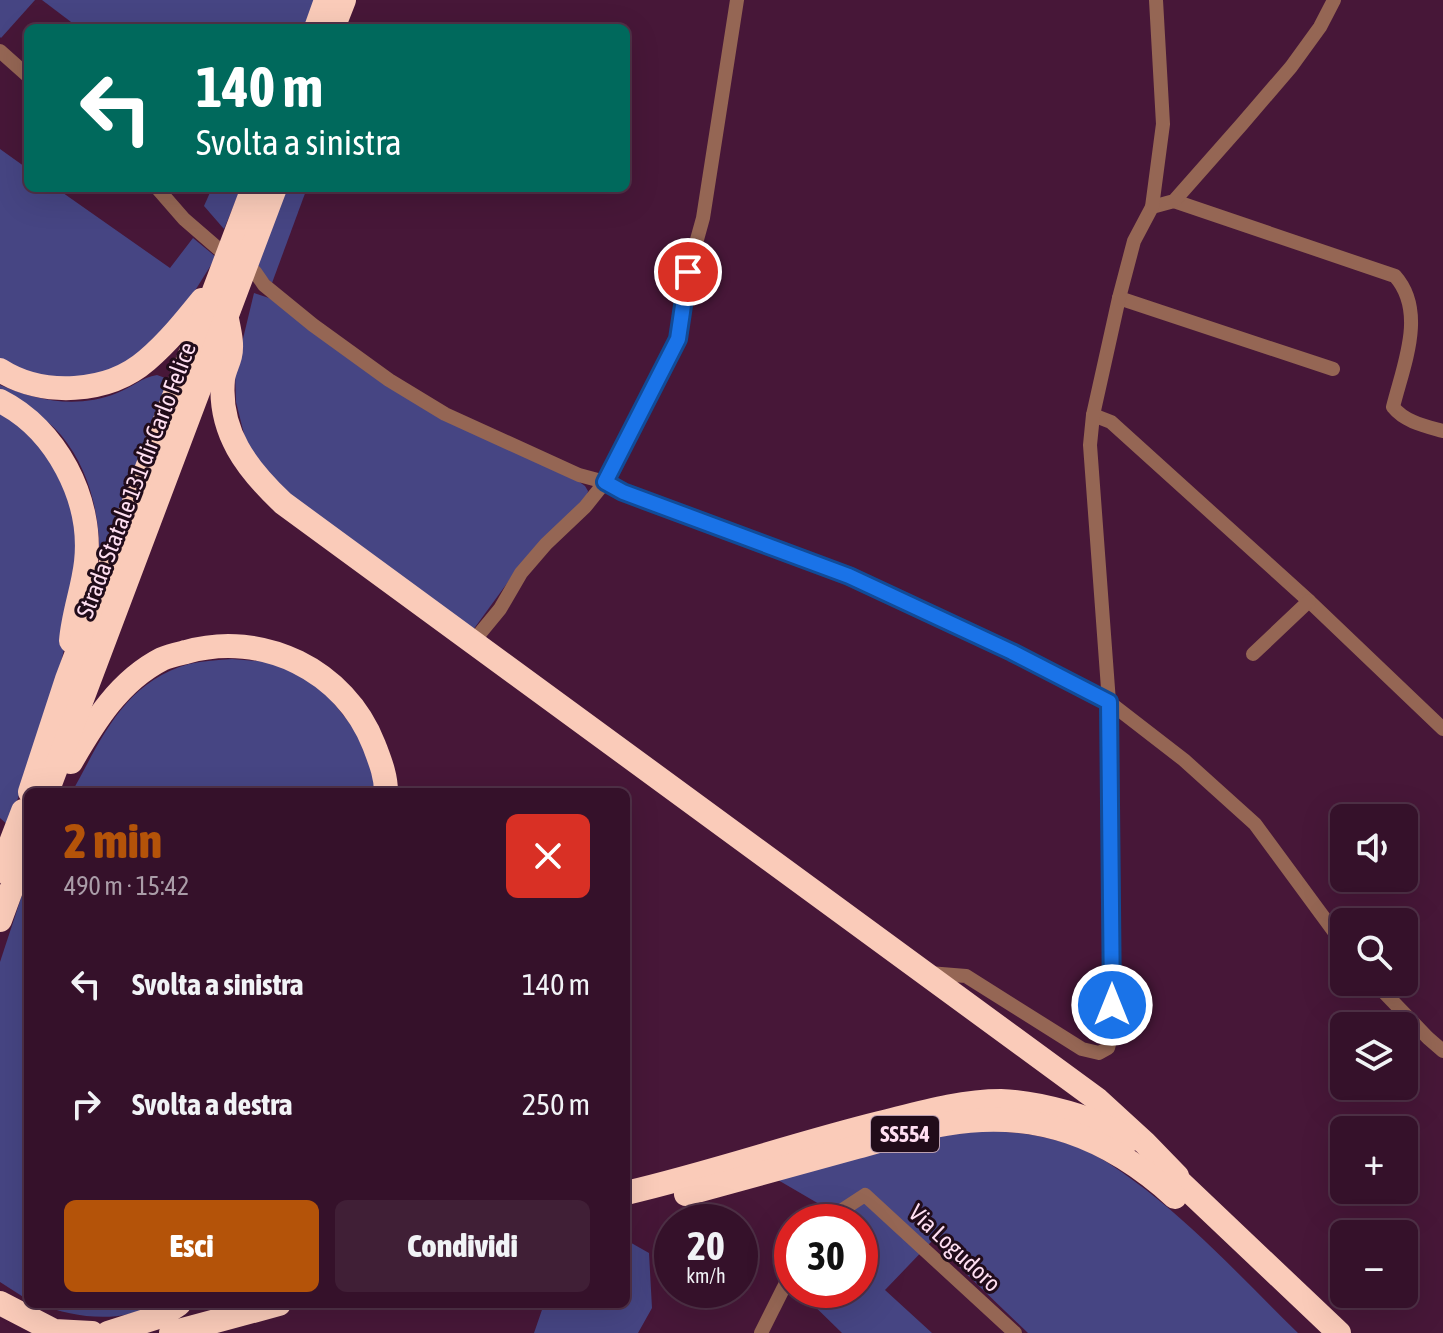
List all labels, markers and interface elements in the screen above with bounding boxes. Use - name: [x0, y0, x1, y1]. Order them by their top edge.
- text: 140 m: [196, 55, 323, 119]
- icon: left: [64, 56, 168, 160]
- text: Svolta a sinistra: [196, 121, 402, 163]
- pin: [654, 238, 722, 306]
- icon: arrive: [666, 250, 710, 294]
- street label: Strada Statale 131 dir Carlo Felice: [71, 338, 201, 622]
- map controls: [1330, 804, 1418, 1308]
- button: sound: [1330, 804, 1418, 892]
- text: 2 min: [64, 813, 162, 868]
- button: close: [506, 814, 590, 898]
- text: 490 m · 15:42: [64, 871, 189, 901]
- button: search: [1330, 908, 1418, 996]
- icon: left: [64, 962, 108, 1006]
- position arrow: [1070, 963, 1154, 1047]
- text: Svolta a sinistra: [132, 967, 304, 1001]
- text: 140 m: [522, 967, 590, 1001]
- button: layers: [1330, 1012, 1418, 1100]
- icon: right: [64, 1082, 108, 1126]
- text: Svolta a destra: [132, 1087, 292, 1121]
- text: 250 m: [522, 1087, 590, 1121]
- road number: SS554: [871, 1116, 939, 1152]
- button: +: [1330, 1116, 1418, 1204]
- street label: Via Logudoro: [904, 1199, 1006, 1297]
- button: Esci: [64, 1200, 319, 1292]
- button: Condividi: [335, 1200, 590, 1292]
- speed limit sign: 30: [774, 1204, 878, 1308]
- button: −: [1330, 1220, 1418, 1308]
- text: 20: [687, 1223, 725, 1268]
- text: km/h: [686, 1264, 726, 1287]

